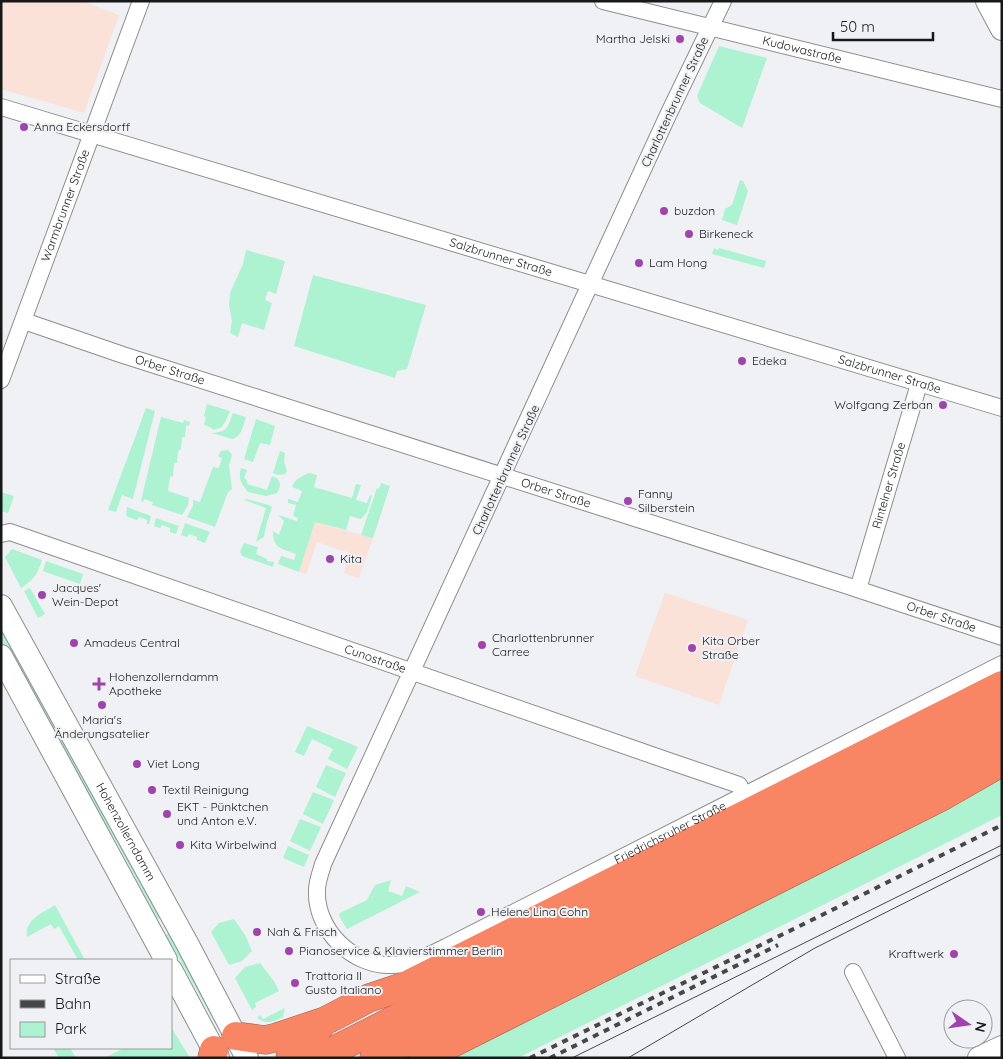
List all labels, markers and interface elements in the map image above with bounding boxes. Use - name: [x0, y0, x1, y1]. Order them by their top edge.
- scale bar: [833, 10, 933, 42]
- text: 50 m: [840, 17, 875, 36]
- place label: Martha Jelski: [596, 31, 670, 46]
- street label: Kudowastraße: [761, 32, 844, 66]
- marker: Martha Jelski: [674, 33, 686, 45]
- street label: Charlottenbrunner Straße: [638, 34, 711, 169]
- place label: Anna Eckersdorff: [34, 119, 130, 134]
- marker: Anna Eckersdorff: [18, 121, 30, 133]
- street label: Warmbrunner Straße: [37, 147, 93, 263]
- place label: buzdon: [674, 203, 715, 218]
- marker: buzdon: [658, 205, 670, 217]
- place label: Birkeneck: [699, 226, 753, 241]
- marker: Birkeneck: [683, 228, 695, 240]
- street label: Salzbrunner Straße: [448, 234, 554, 279]
- place label: Lam Hong: [649, 255, 707, 270]
- marker: Lam Hong: [633, 257, 645, 269]
- street label: Orber Straße: [133, 351, 207, 388]
- street label: Salzbrunner Straße: [837, 351, 943, 396]
- place label: Edeka: [752, 353, 786, 368]
- marker: Edeka: [736, 355, 748, 367]
- place label: Wolfgang Zerban: [834, 397, 933, 412]
- marker: Wolfgang Zerban: [937, 399, 949, 411]
- street label: Charlottenbrunner Straße: [469, 402, 542, 537]
- street label: Rintelner Straße: [868, 440, 908, 530]
- street label: Orber Straße: [519, 474, 593, 511]
- place label: Fanny Silberstein: [638, 486, 695, 515]
- marker: Fanny Silberstein: [622, 495, 634, 507]
- place label: Kita: [340, 551, 362, 566]
- marker: Kita: [324, 553, 336, 565]
- place label: Jacques' Wein-Depot: [52, 580, 118, 609]
- marker: Jacques' Wein-Depot: [36, 589, 48, 601]
- street label: Orber Straße: [905, 598, 979, 635]
- place label: Charlottenbrunner Carree: [492, 630, 595, 659]
- place label: Kita Orber Straße: [702, 633, 760, 662]
- place label: Amadeus Central: [84, 635, 180, 650]
- marker: Amadeus Central: [68, 637, 80, 649]
- marker: Charlottenbrunner Carree: [476, 639, 488, 651]
- street label: Cunostraße: [343, 641, 409, 676]
- marker: Kita Orber Straße: [686, 642, 698, 654]
- place label: Hohenzollerndamm Apotheke: [109, 669, 219, 698]
- marker: Hohenzollerndamm Apotheke: [93, 678, 105, 690]
- marker: Maria's Änderungsatelier: [96, 699, 108, 711]
- place label: Maria's Änderungsatelier: [54, 712, 150, 741]
- place label: Viet Long: [147, 756, 200, 771]
- marker: Viet Long: [131, 758, 143, 770]
- street label: Hohenzollerndamm: [93, 780, 159, 883]
- place label: Textil Reinigung: [162, 782, 249, 797]
- marker: Textil Reinigung: [146, 784, 158, 796]
- street label: Friedrichsruher Straße: [612, 798, 729, 867]
- place label: EKT - Pünktchen und Anton e.V.: [177, 799, 268, 828]
- marker: EKT - Pünktchen und Anton e.V.: [161, 808, 173, 820]
- place label: Kita Wirbelwind: [190, 837, 277, 852]
- marker: Kita Wirbelwind: [174, 839, 186, 851]
- place label: Helene Lina Cohn: [491, 904, 588, 919]
- marker: Helene Lina Cohn: [475, 906, 487, 918]
- place label: Nah & Frisch: [267, 924, 337, 939]
- marker: Nah & Frisch: [251, 926, 263, 938]
- place label: Pianoservice & Klavierstimmer Berlin: [299, 943, 503, 958]
- marker: Pianoservice & Klavierstimmer Berlin: [283, 945, 295, 957]
- place label: Kraftwerk: [888, 946, 944, 961]
- marker: Kraftwerk: [948, 948, 960, 960]
- legend: [10, 959, 172, 1049]
- place label: Trattoria Il Gusto Italiano: [305, 968, 381, 997]
- text: Straße: [55, 969, 101, 988]
- marker: Trattoria Il Gusto Italiano: [289, 977, 301, 989]
- text: Bahn: [55, 994, 91, 1013]
- north arrow: [943, 999, 993, 1049]
- text: Park: [55, 1019, 87, 1038]
- text: N: [971, 1020, 991, 1034]

